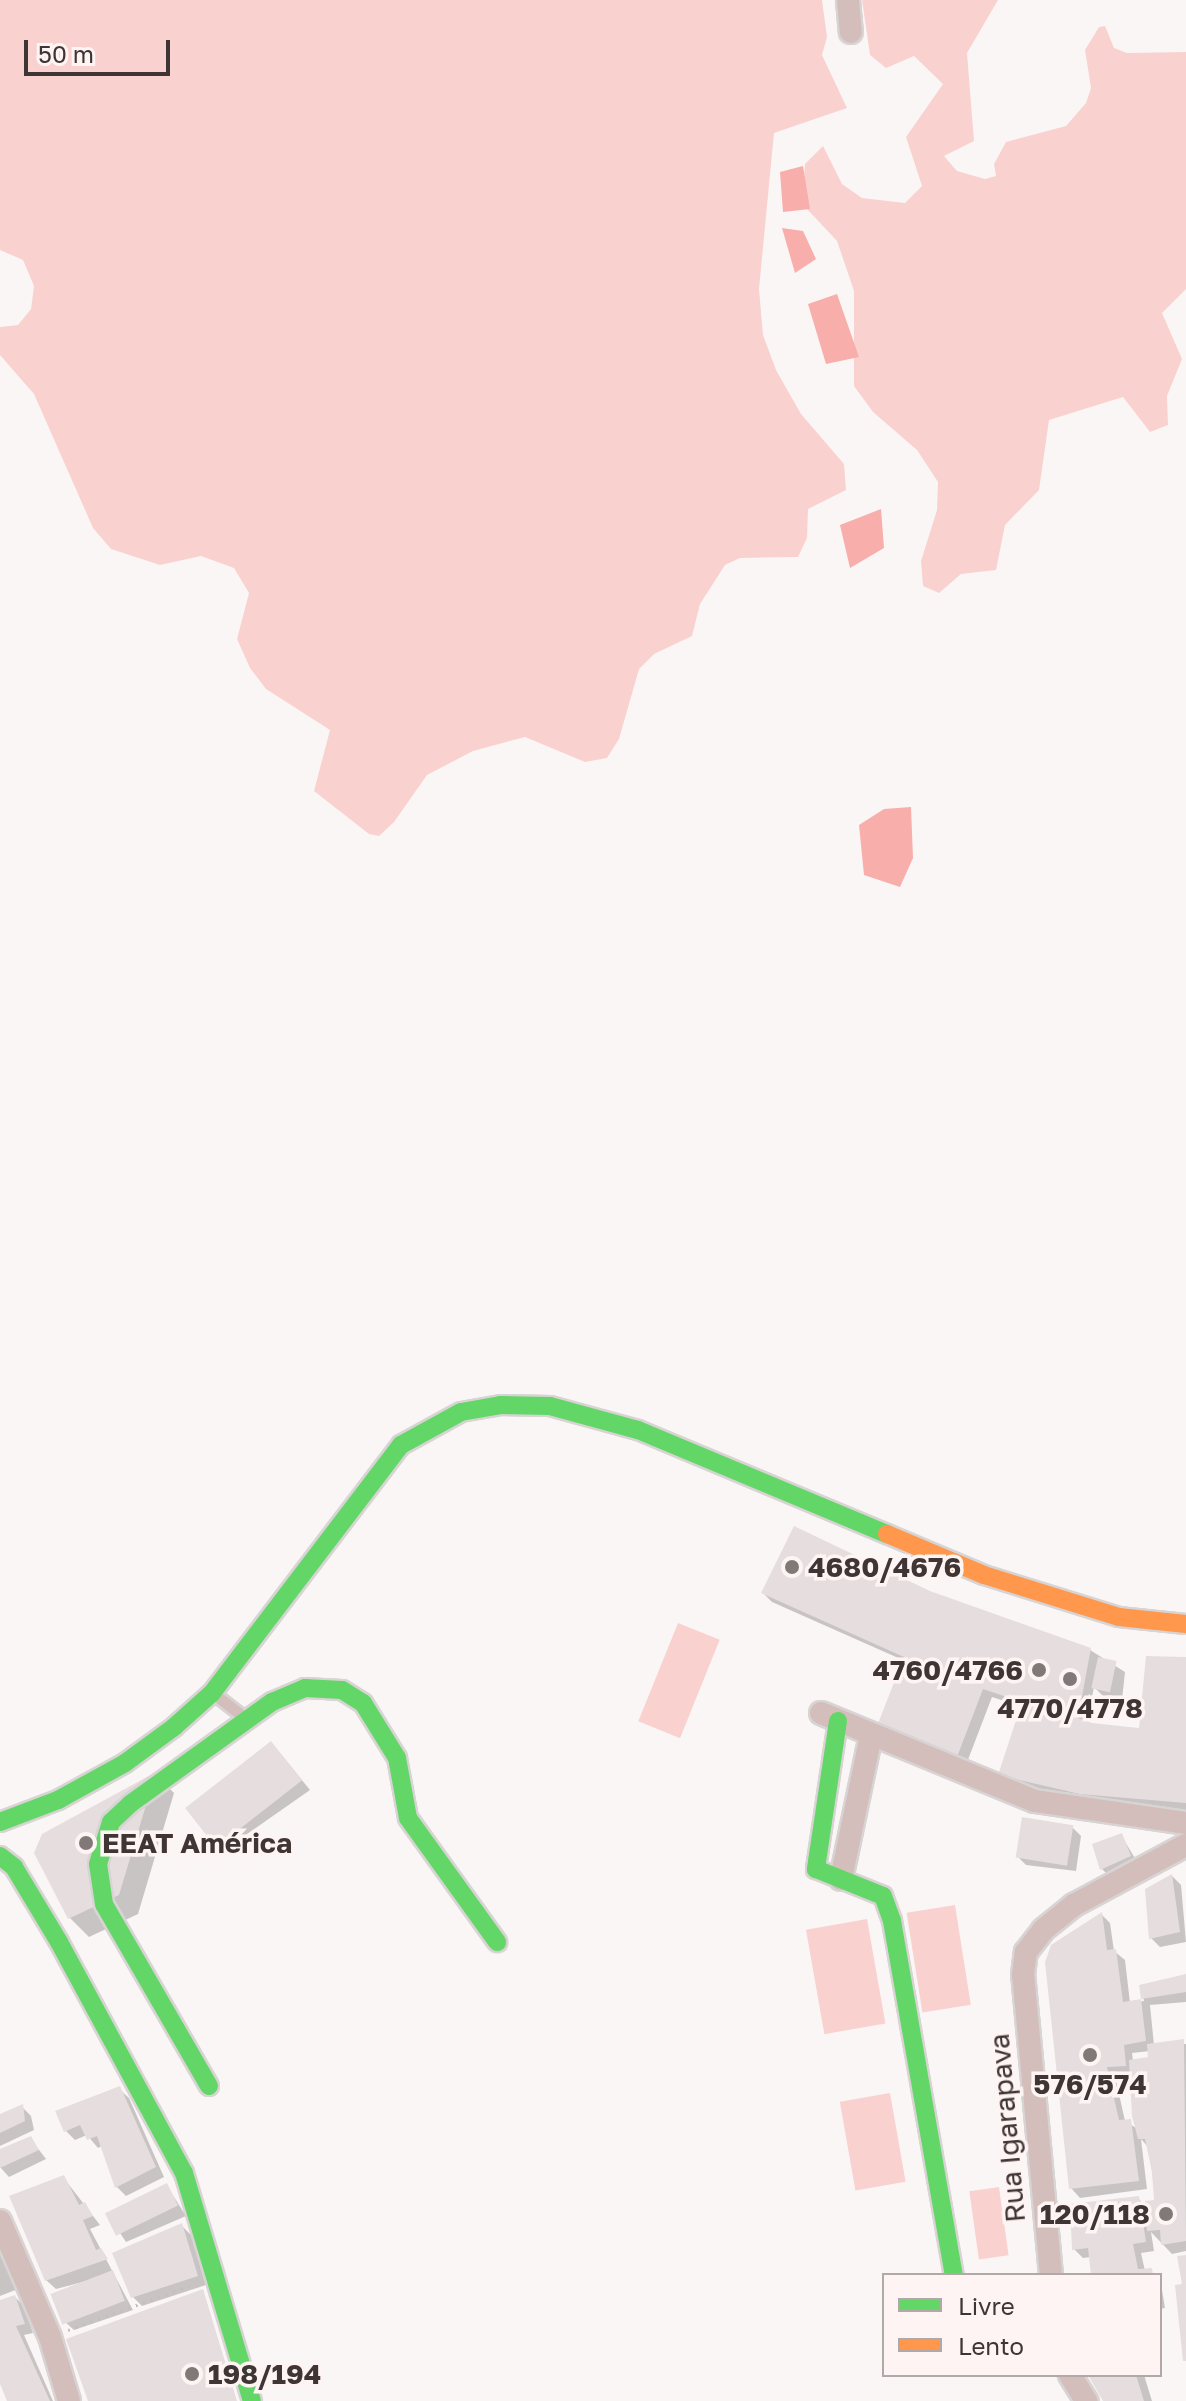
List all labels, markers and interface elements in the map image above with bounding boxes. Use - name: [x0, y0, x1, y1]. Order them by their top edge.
- scale bar: [28, 24, 174, 74]
- text: 50 m: [38, 39, 94, 68]
- place label: 4680/4676: [808, 1550, 961, 1584]
- marker: 4680/4676: [783, 1558, 801, 1576]
- place label: 4760/4766: [873, 1653, 1023, 1687]
- marker: 4760/4766: [1030, 1661, 1048, 1679]
- marker: 4770/4778: [1061, 1670, 1079, 1688]
- place label: 4770/4778: [997, 1691, 1143, 1725]
- place label: EEAT América: [102, 1826, 292, 1860]
- marker: EEAT América: [77, 1834, 95, 1852]
- street label: Rua Igarapava: [982, 2032, 1032, 2224]
- marker: 576/574: [1081, 2046, 1099, 2064]
- place label: 576/574: [1033, 2067, 1147, 2101]
- place label: 120/118: [1040, 2197, 1150, 2231]
- marker: 120/118: [1157, 2205, 1175, 2223]
- legend: [882, 2273, 1162, 2377]
- text: Livre: [958, 2291, 1015, 2320]
- text: Lento: [958, 2331, 1024, 2360]
- place label: 198/194: [208, 2357, 321, 2391]
- marker: 198/194: [183, 2365, 201, 2383]

